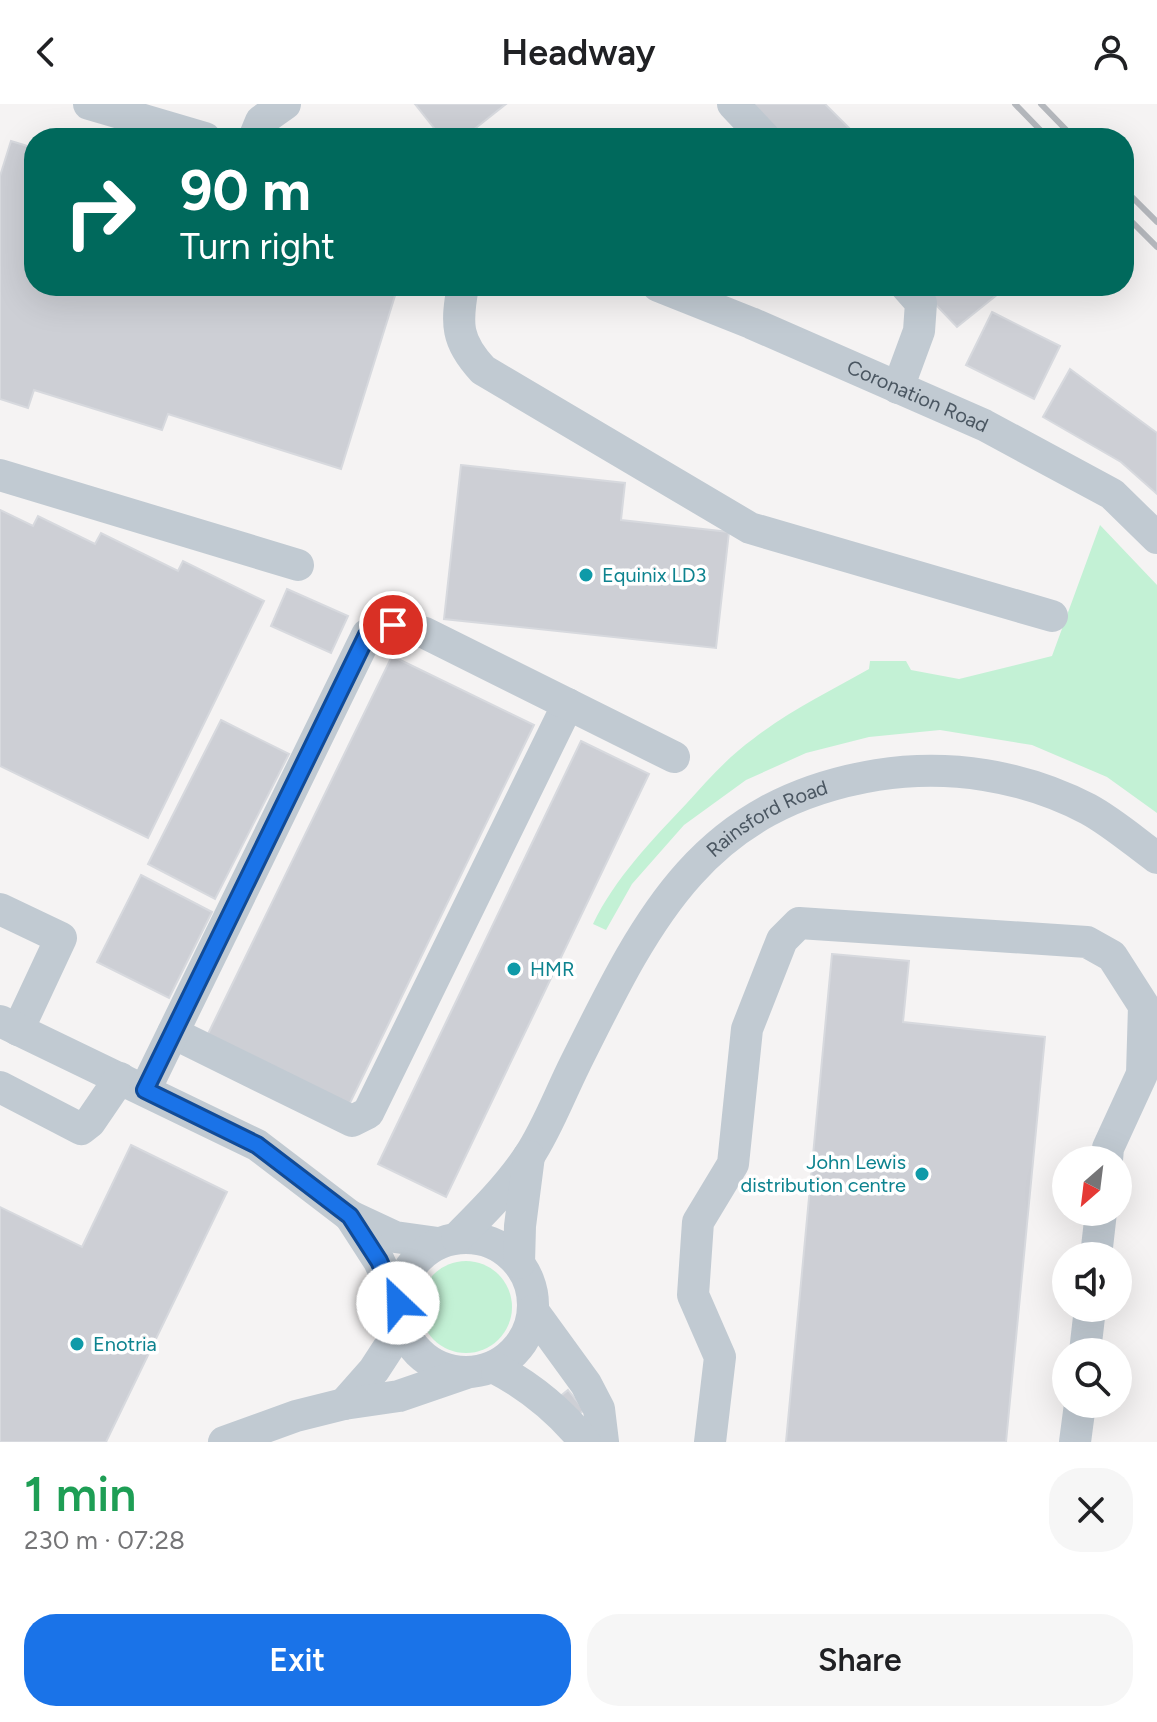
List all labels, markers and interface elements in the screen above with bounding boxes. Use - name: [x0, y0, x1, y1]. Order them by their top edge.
- icon: back: [24, 30, 68, 74]
- icon: person: [1089, 30, 1133, 74]
- text: Headway: [501, 31, 656, 74]
- text: 90 m: [180, 157, 311, 224]
- icon: right: [48, 160, 152, 264]
- text: Turn right: [180, 225, 335, 268]
- street label: Coronation Road: [843, 355, 992, 437]
- place label: Equinix LD3: [602, 563, 706, 587]
- marker: Equinix LD3: [577, 566, 595, 584]
- pin: [359, 591, 427, 659]
- icon: arrive: [371, 603, 415, 647]
- street label: Rainsford Road: [701, 775, 831, 862]
- place label: HMR: [530, 957, 574, 981]
- marker: HMR: [505, 960, 523, 978]
- north arrow: [1052, 1146, 1132, 1226]
- map controls: [1052, 1146, 1132, 1418]
- place label: John Lewis distribution centre: [740, 1150, 906, 1197]
- marker: John Lewis distribution centre: [913, 1165, 931, 1183]
- button: sound: [1052, 1242, 1132, 1322]
- position arrow: [356, 1261, 440, 1345]
- place label: Enotria: [93, 1332, 157, 1356]
- marker: Enotria: [68, 1335, 86, 1353]
- button: search: [1052, 1338, 1132, 1418]
- text: 1 min: [24, 1465, 136, 1523]
- button: close: [1049, 1468, 1133, 1552]
- text: 230 m · 07:28: [24, 1524, 185, 1556]
- button: Exit: [24, 1614, 571, 1706]
- button: Share: [587, 1614, 1133, 1706]

